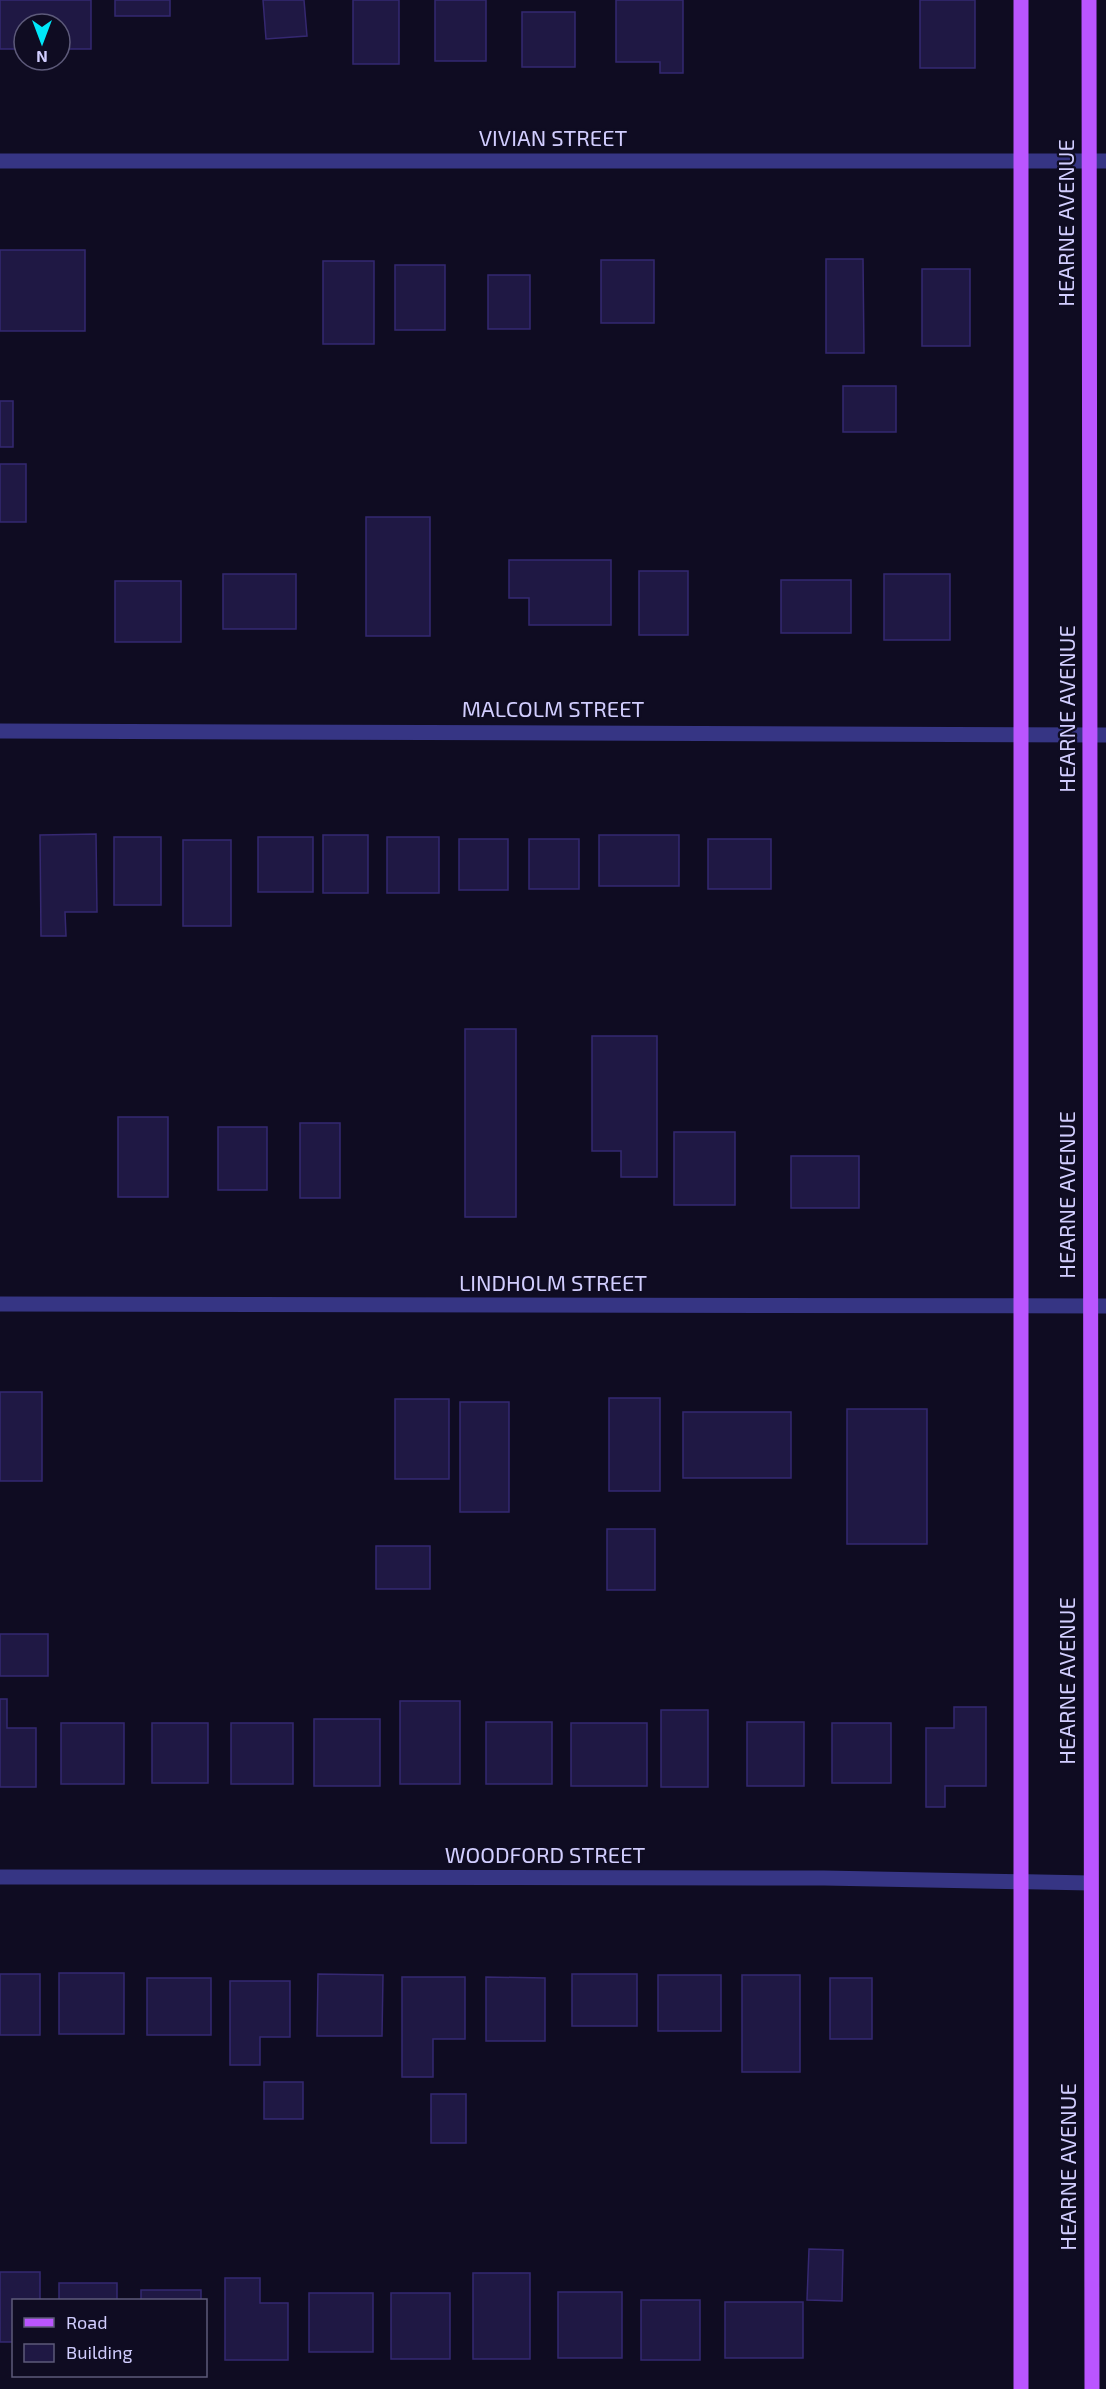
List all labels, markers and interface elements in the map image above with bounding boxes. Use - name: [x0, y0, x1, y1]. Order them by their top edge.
- north arrow: [12, 12, 72, 72]
- text: N: [36, 48, 48, 67]
- street label: VIVIAN STREET: [479, 124, 627, 150]
- street label: HEARNE AVENUE: [1052, 139, 1078, 307]
- street label: HEARNE AVENUE: [1053, 625, 1079, 793]
- street label: MALCOLM STREET: [462, 695, 644, 721]
- street label: HEARNE AVENUE: [1053, 1111, 1079, 1279]
- street label: LINDHOLM STREET: [459, 1269, 647, 1295]
- street label: HEARNE AVENUE: [1053, 1597, 1079, 1765]
- street label: WOODFORD STREET: [445, 1841, 645, 1867]
- street label: HEARNE AVENUE: [1054, 2083, 1080, 2251]
- legend: [12, 2299, 207, 2377]
- text: Road: [66, 2311, 107, 2333]
- text: Building: [66, 2341, 133, 2363]

